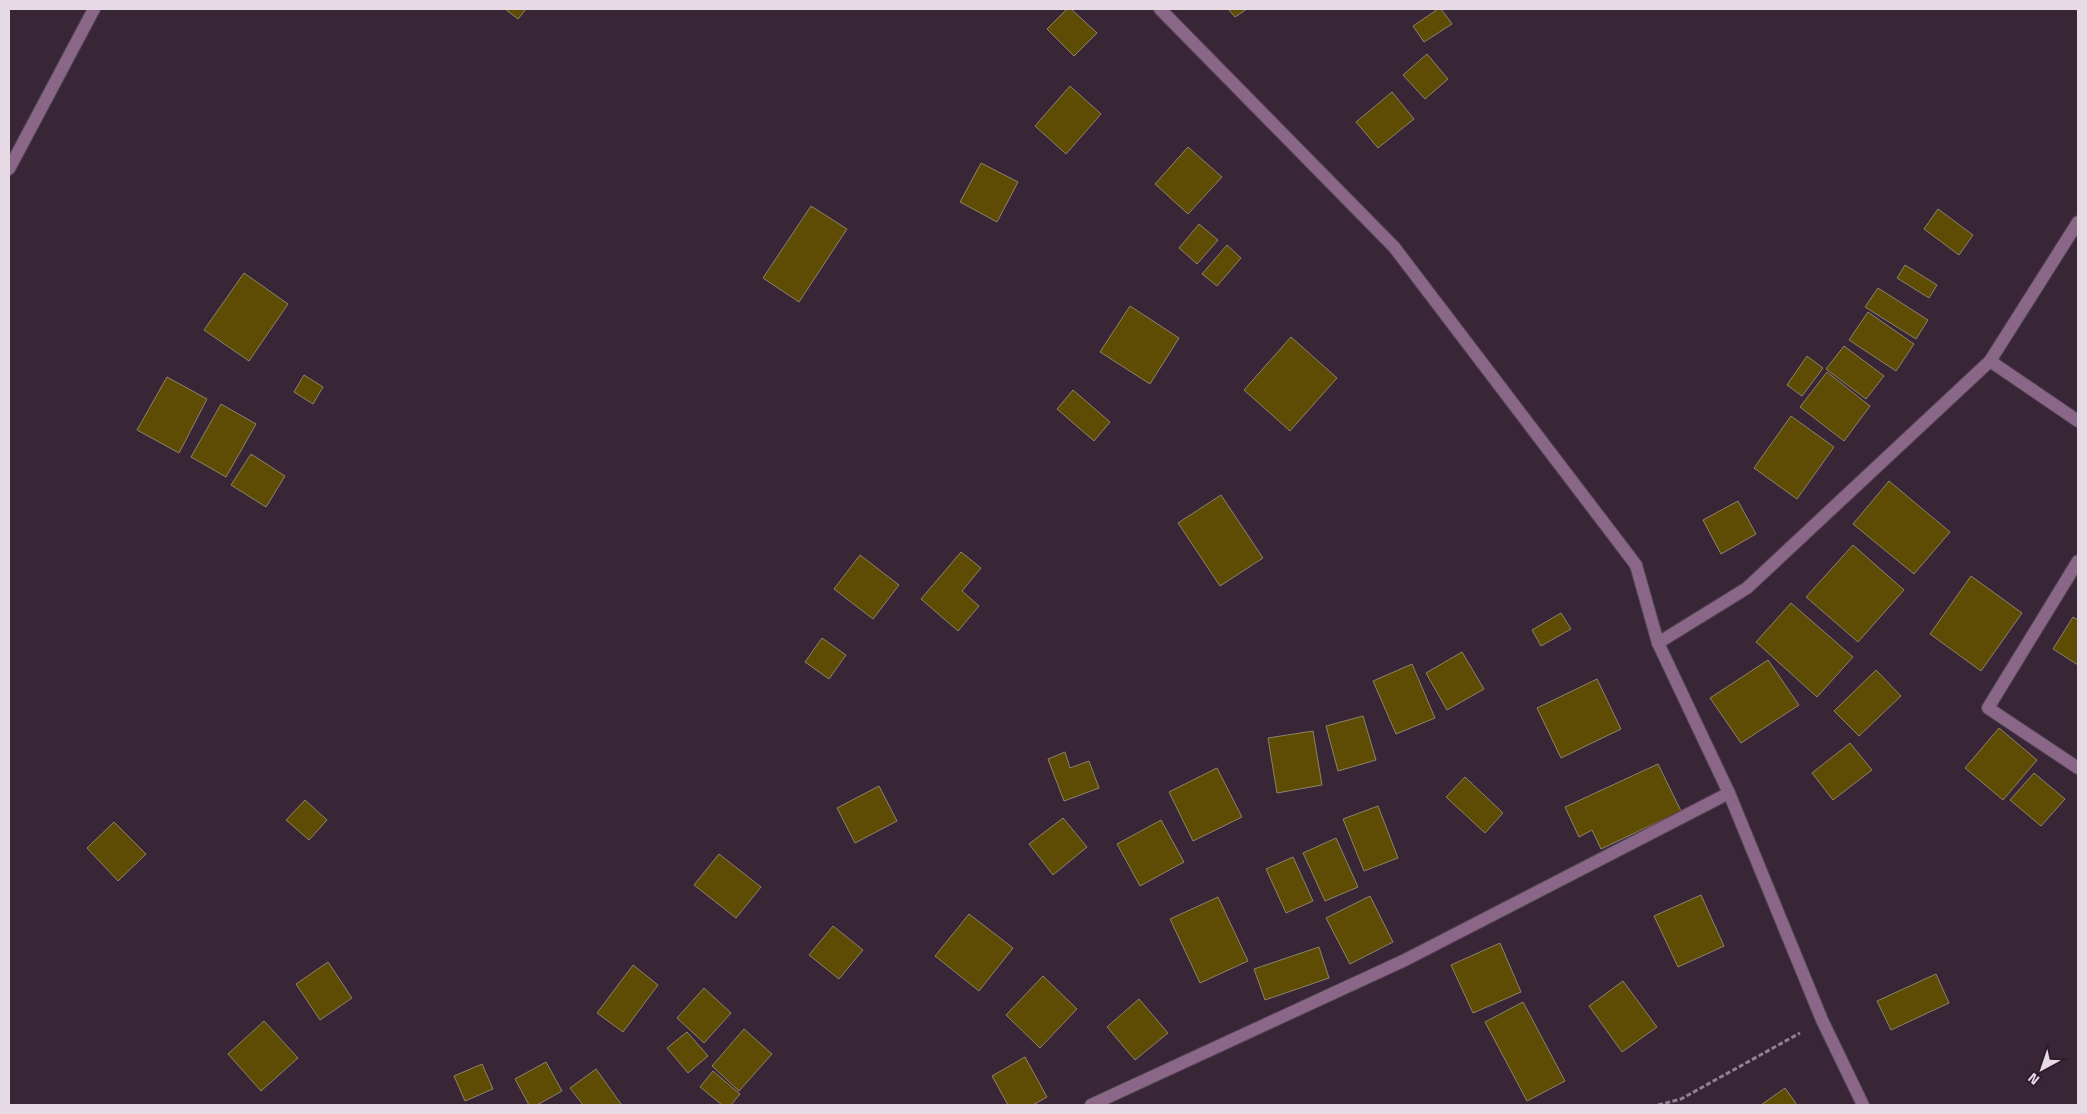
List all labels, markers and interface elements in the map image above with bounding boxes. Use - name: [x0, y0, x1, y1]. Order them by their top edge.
- north arrow: [2017, 1044, 2067, 1094]
- text: N: [2023, 1068, 2044, 1091]

